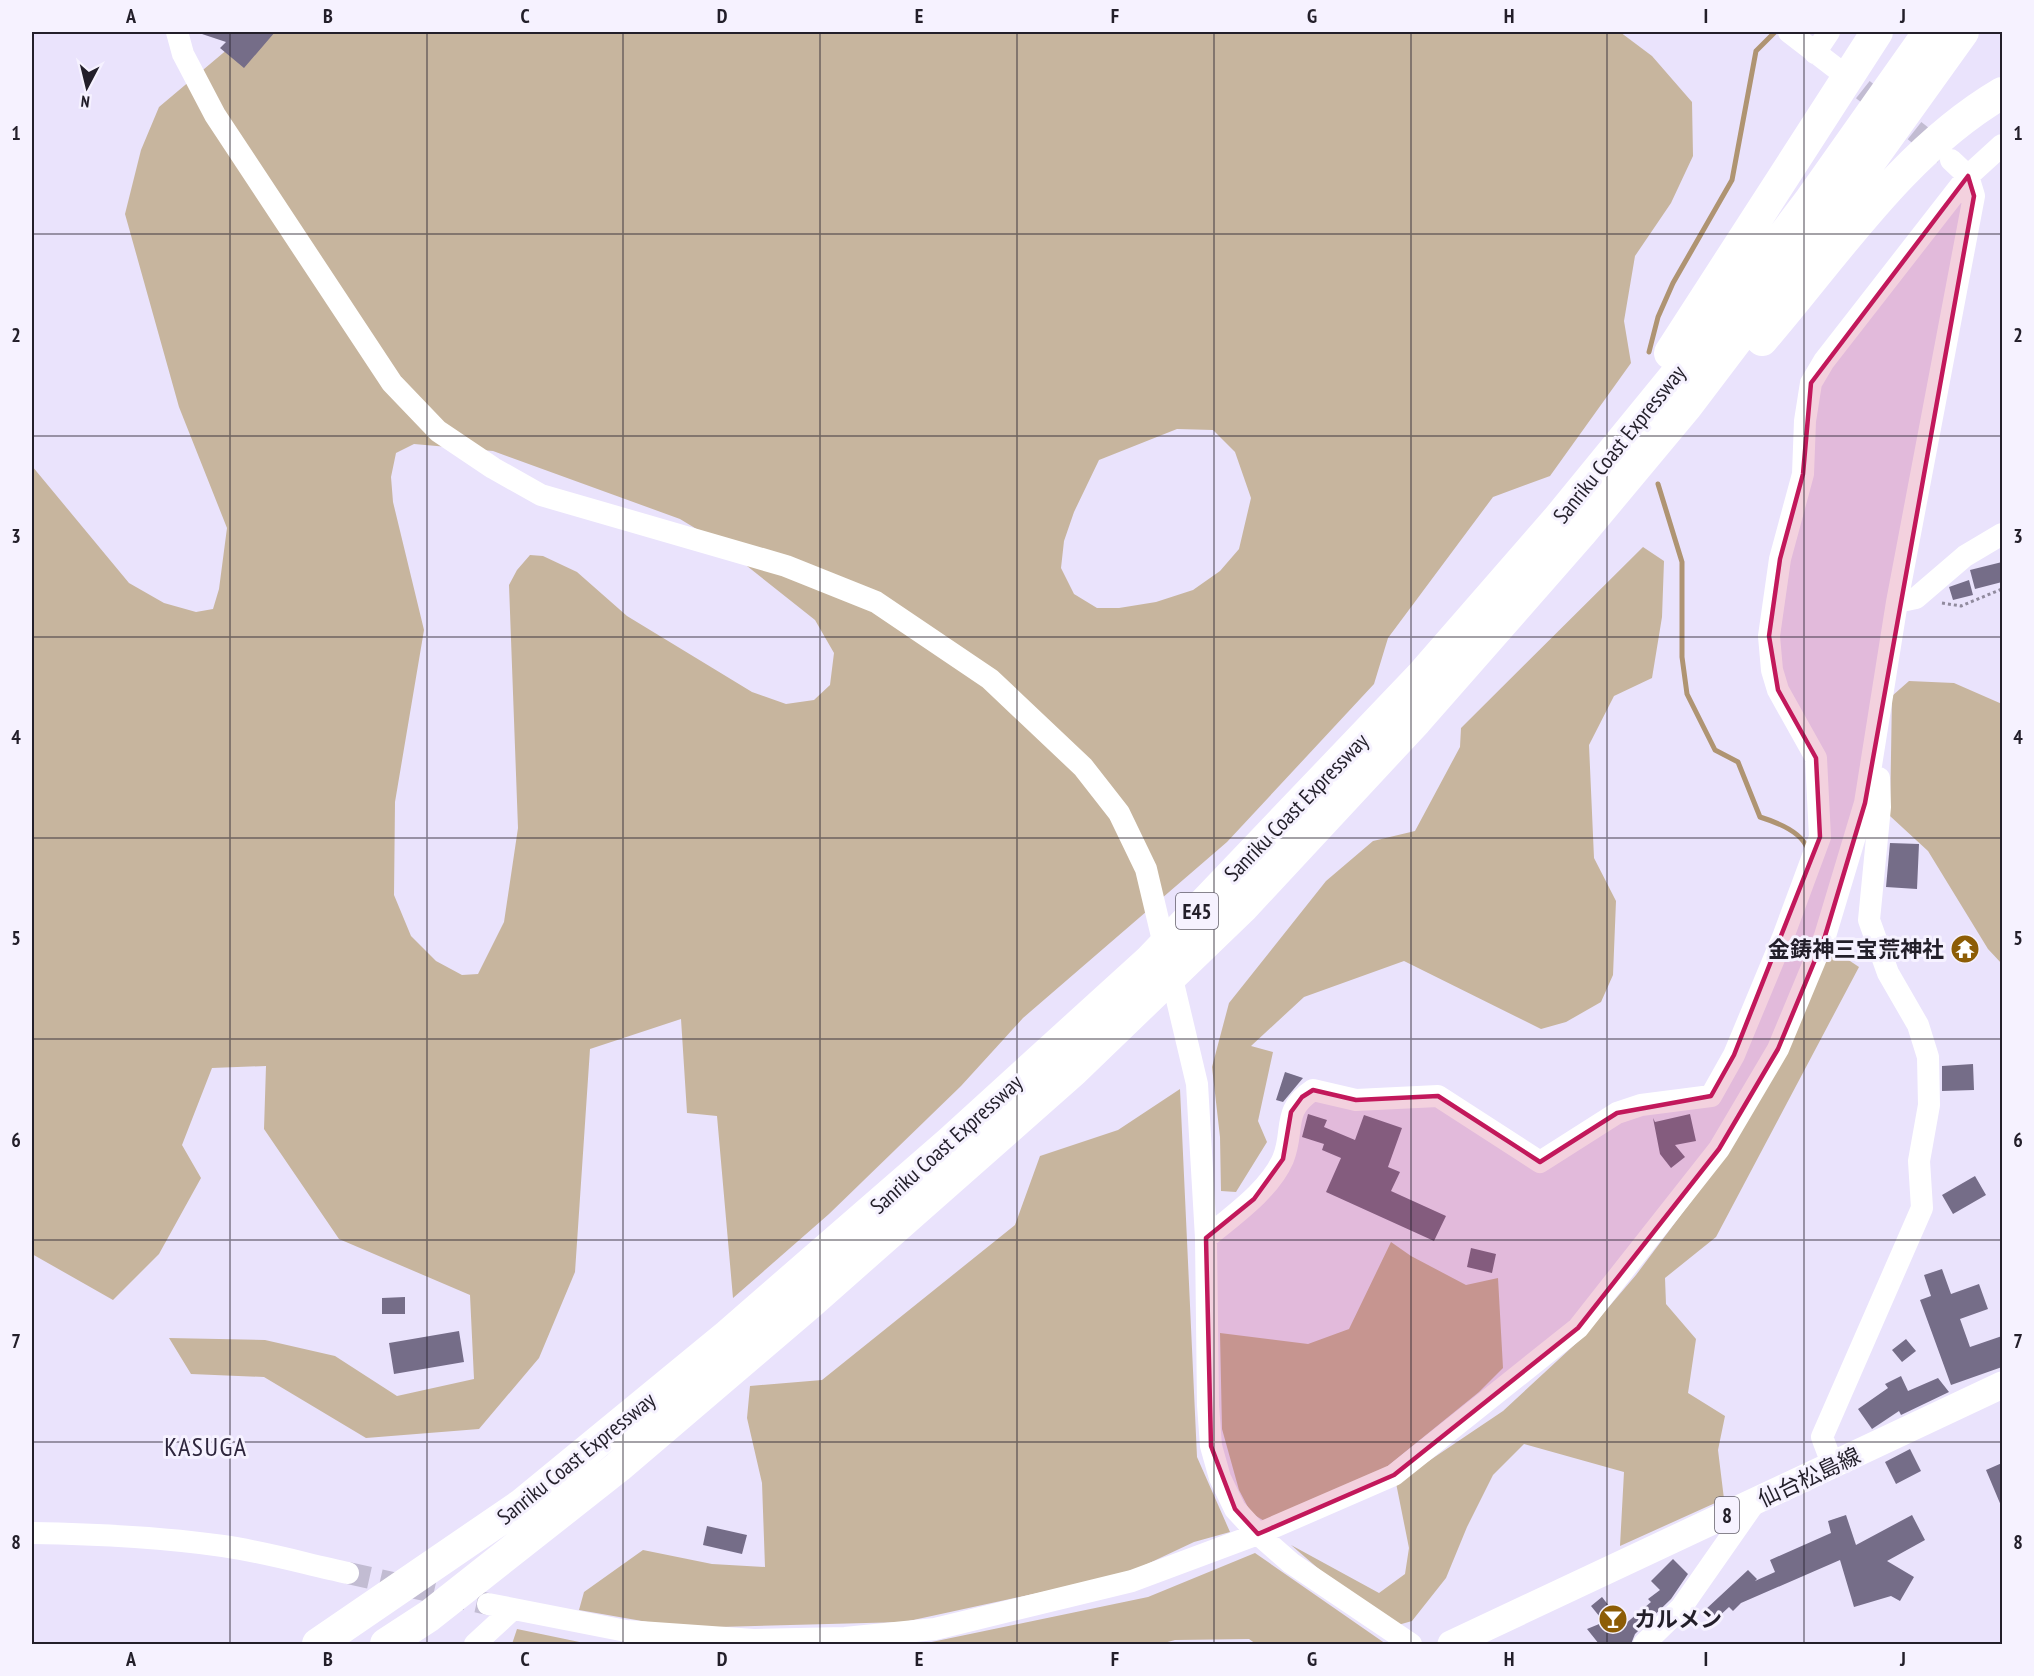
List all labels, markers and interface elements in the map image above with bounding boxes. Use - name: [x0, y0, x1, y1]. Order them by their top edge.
- text: A: [125, 3, 137, 29]
- text: B: [323, 3, 333, 29]
- text: C: [520, 3, 530, 29]
- text: D: [717, 3, 728, 29]
- text: E: [915, 3, 923, 29]
- text: F: [1111, 3, 1119, 29]
- text: G: [1307, 3, 1317, 29]
- text: H: [1504, 3, 1514, 29]
- text: I: [1704, 3, 1708, 29]
- text: J: [1899, 3, 1906, 29]
- north arrow: [57, 57, 117, 117]
- text: N: [80, 91, 91, 112]
- text: 1: [11, 120, 21, 146]
- text: 1: [2013, 120, 2023, 146]
- text: 2: [11, 322, 21, 348]
- text: 2: [2013, 322, 2023, 348]
- street label: Sanriku Coast Expressway: [1547, 359, 1692, 529]
- text: 3: [11, 523, 21, 549]
- text: 3: [2013, 523, 2023, 549]
- text: 4: [11, 724, 21, 750]
- text: 4: [2013, 724, 2023, 750]
- street label: Sanriku Coast Expressway: [1218, 726, 1374, 887]
- road number: E45: [1176, 893, 1218, 929]
- text: 5: [11, 925, 21, 951]
- text: 5: [2013, 925, 2023, 951]
- temple icon: 金鋳神三宝荒神社: [1949, 933, 1981, 965]
- place label: 金鋳神三宝荒神社: [1768, 935, 1944, 963]
- street label: Sanriku Coast Expressway: [864, 1068, 1029, 1220]
- text: 6: [11, 1127, 21, 1153]
- text: 6: [2013, 1127, 2023, 1153]
- text: 7: [11, 1328, 21, 1354]
- text: 7: [2013, 1328, 2023, 1354]
- street label: Sanriku Coast Expressway: [491, 1385, 661, 1530]
- district label: KASUGA: [164, 1430, 248, 1463]
- street label: 仙台松島線: [1753, 1441, 1865, 1513]
- road number: 8: [1715, 1497, 1739, 1533]
- text: 8: [11, 1529, 21, 1555]
- text: 8: [2013, 1529, 2023, 1555]
- bar icon: カルメン: [1597, 1603, 1629, 1635]
- place label: カルメン: [1634, 1605, 1722, 1633]
- text: A: [125, 1646, 137, 1672]
- text: B: [323, 1646, 333, 1672]
- text: C: [520, 1646, 530, 1672]
- text: D: [717, 1646, 728, 1672]
- text: E: [915, 1646, 923, 1672]
- text: F: [1111, 1646, 1119, 1672]
- text: G: [1307, 1646, 1317, 1672]
- text: H: [1504, 1646, 1514, 1672]
- text: I: [1704, 1646, 1708, 1672]
- text: J: [1899, 1646, 1906, 1672]

